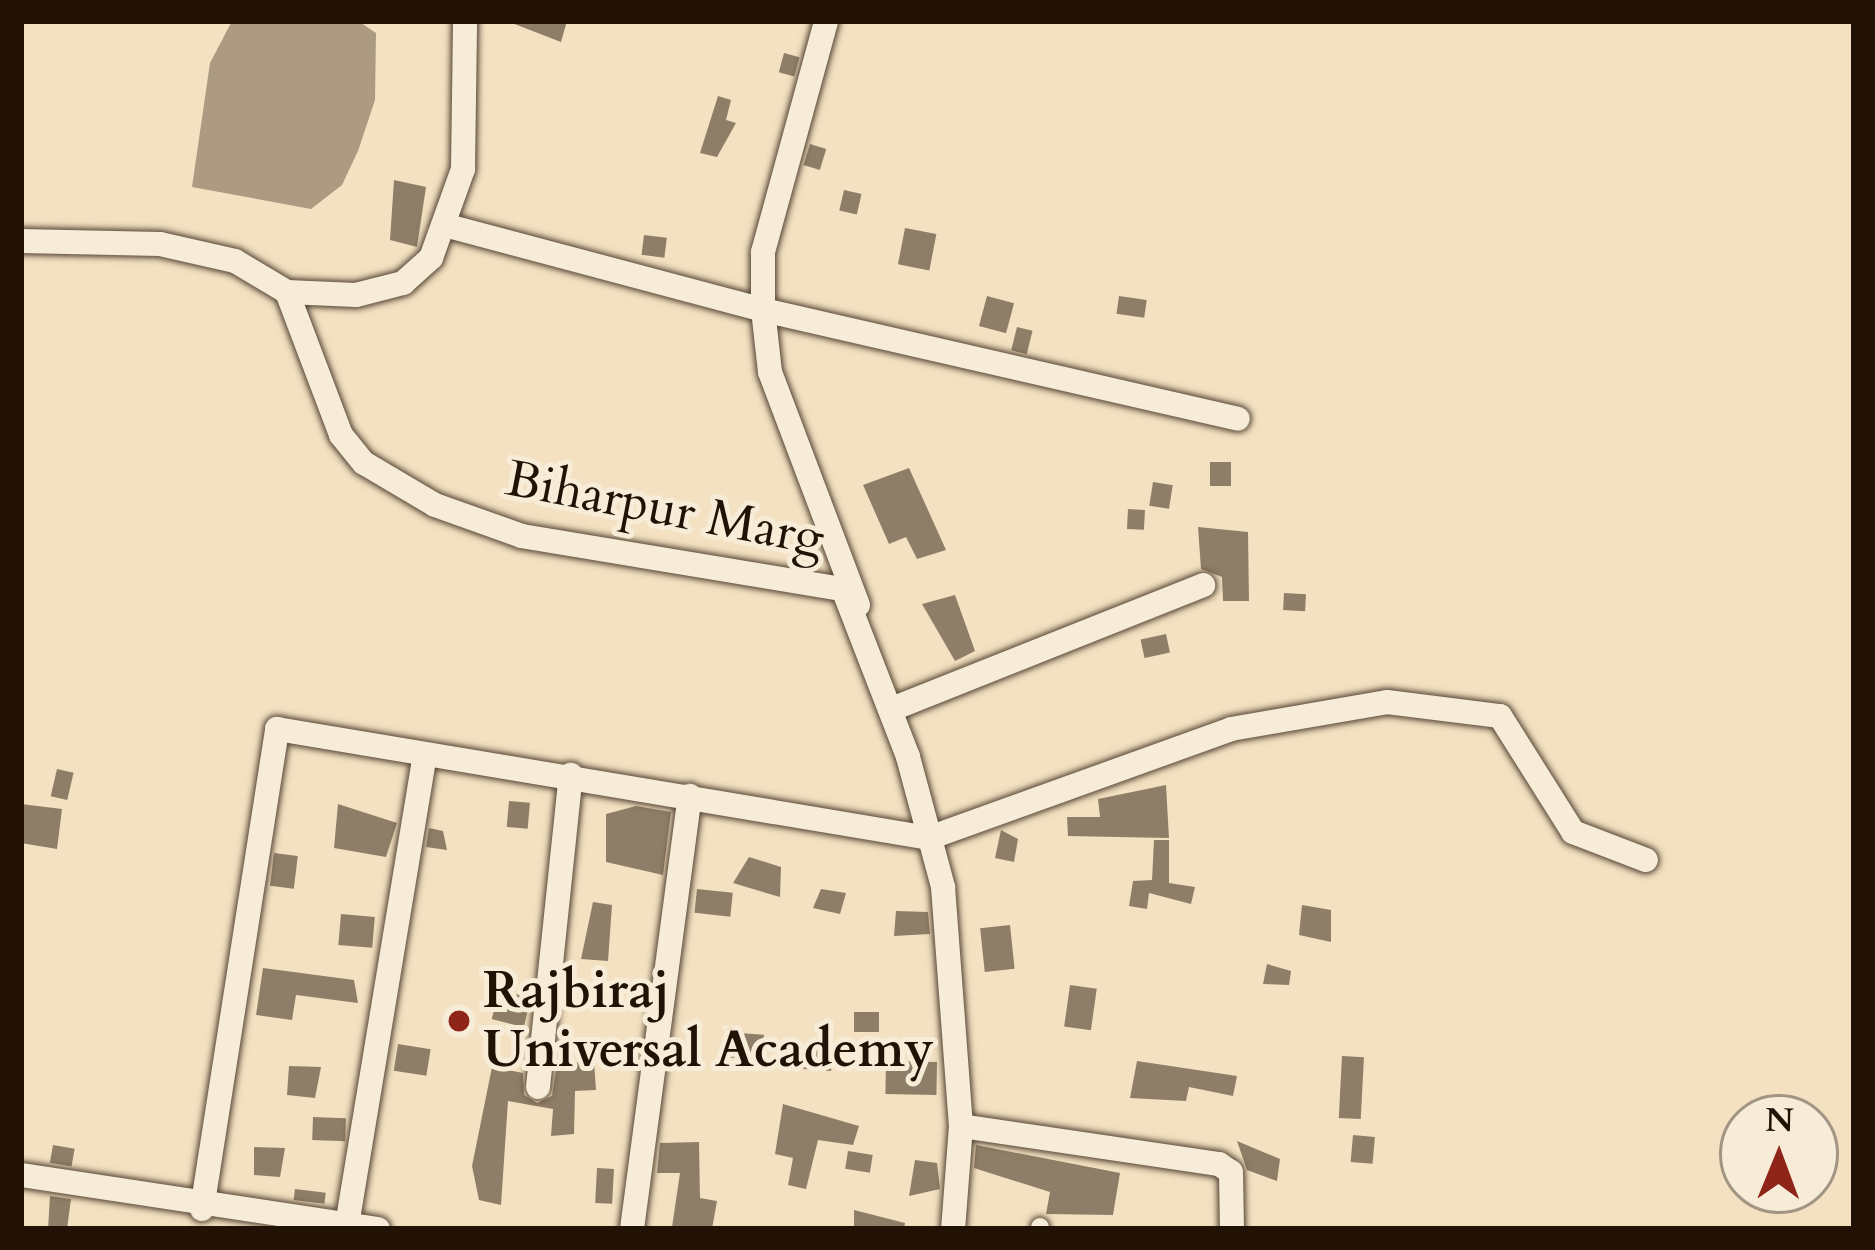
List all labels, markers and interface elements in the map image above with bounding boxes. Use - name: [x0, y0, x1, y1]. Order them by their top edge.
- street label: Biharpur Marg: [501, 448, 829, 570]
- place label: Rajbiraj Universal Academy: [483, 961, 934, 1081]
- marker: Rajbiraj Universal Academy: [446, 1008, 472, 1034]
- north arrow: [1719, 1094, 1839, 1214]
- text: N: [1765, 1098, 1794, 1143]

